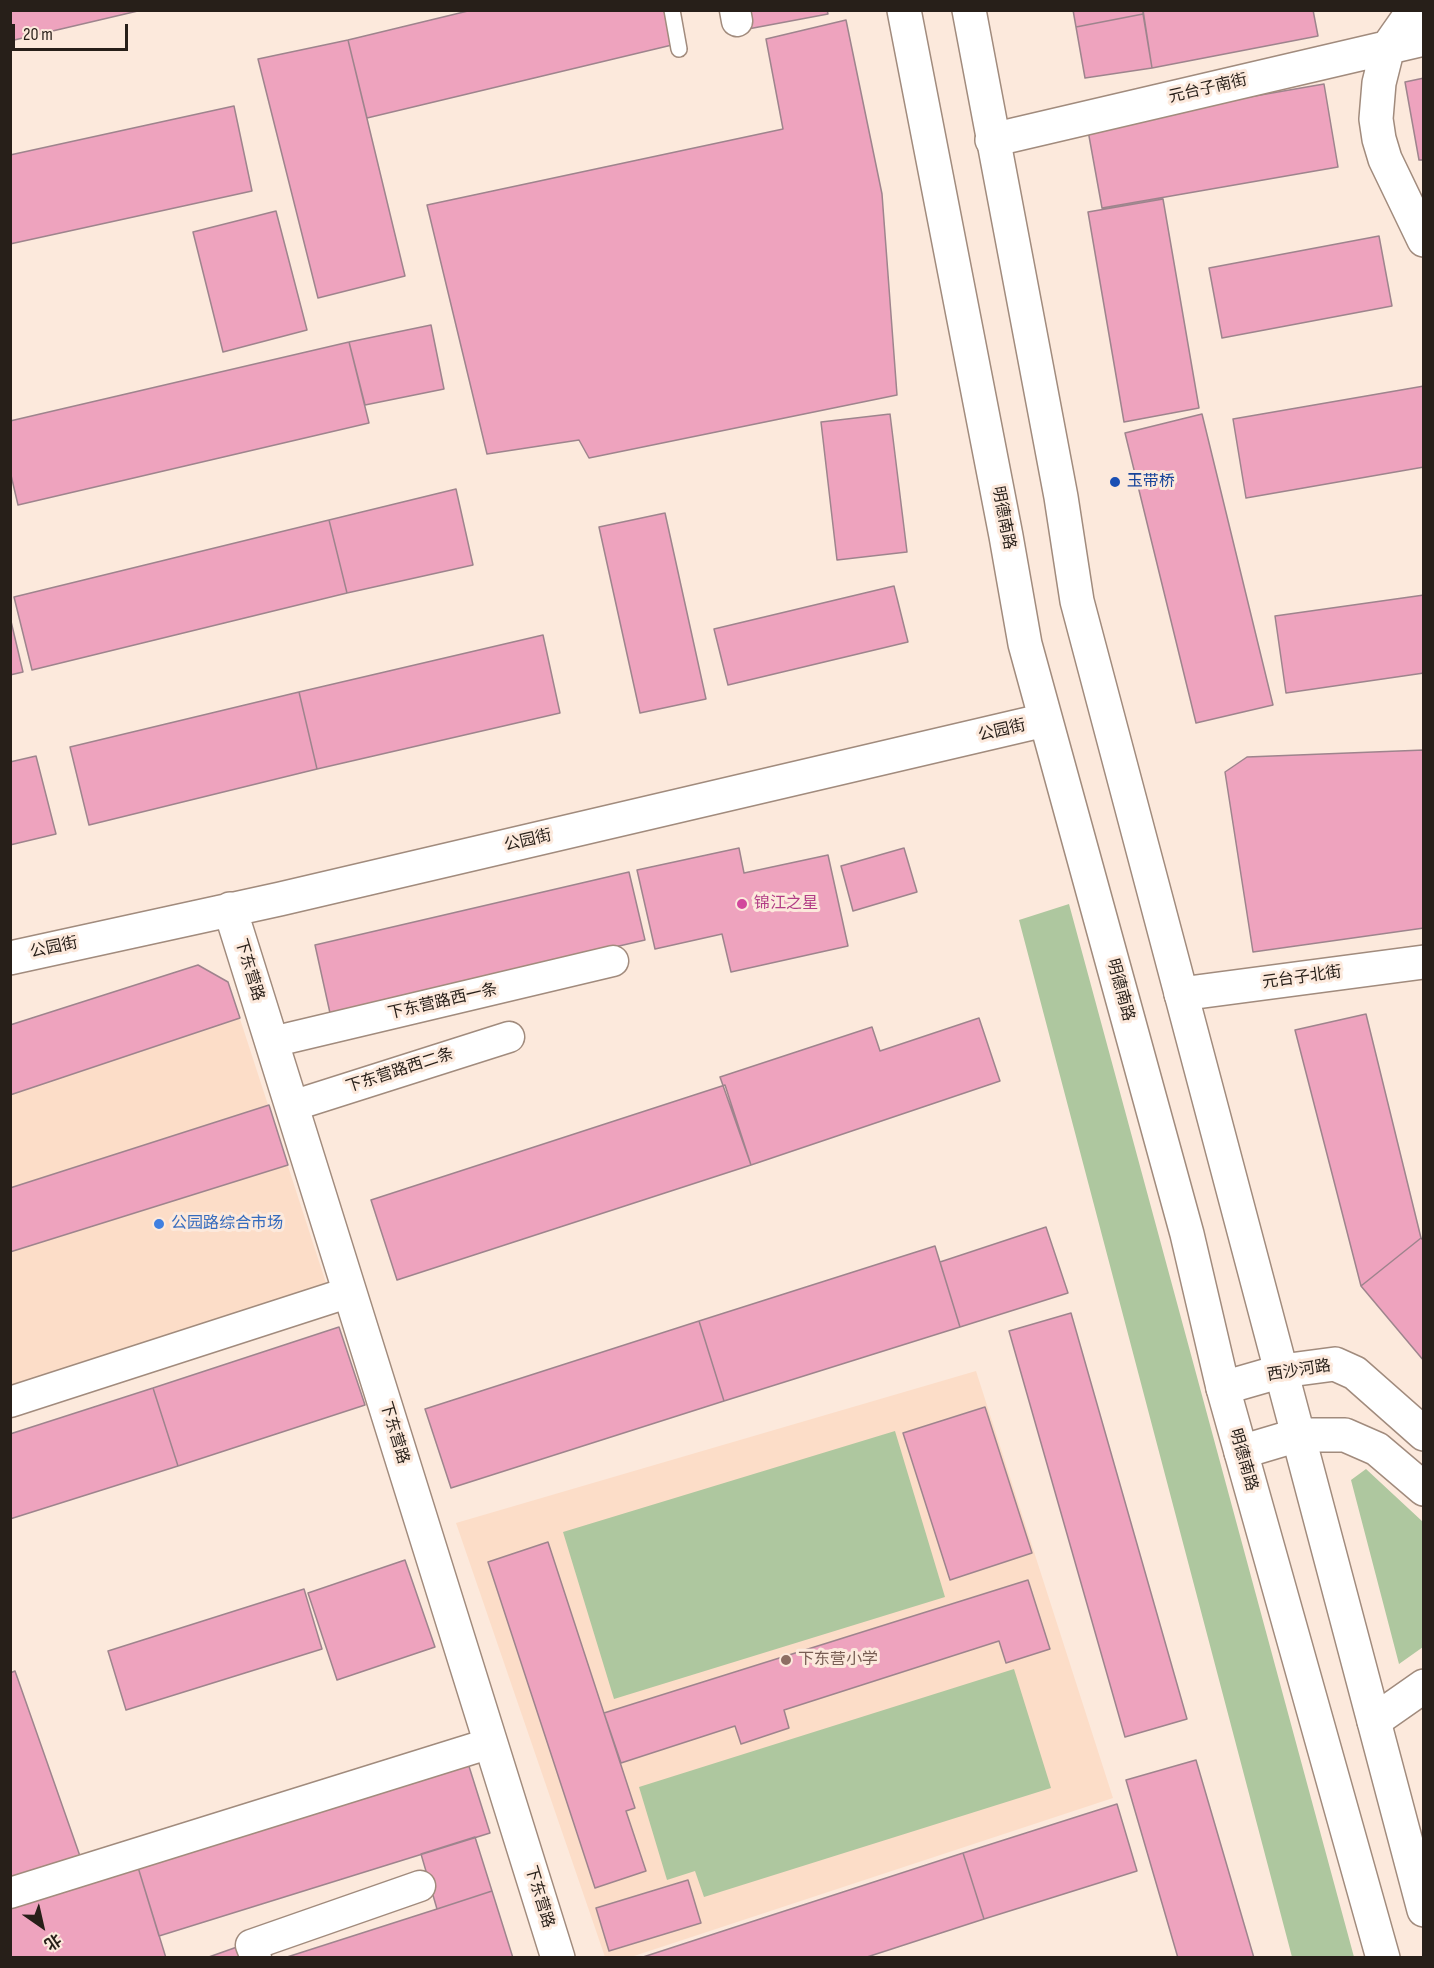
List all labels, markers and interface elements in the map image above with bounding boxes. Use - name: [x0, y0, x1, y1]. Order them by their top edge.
- scale bar: [15, 12, 130, 50]
- text: 20 m: [23, 24, 53, 45]
- street label: 元台子南街: [1167, 71, 1249, 107]
- place label: 玉带桥: [1127, 472, 1175, 492]
- marker: 玉带桥: [1108, 475, 1122, 489]
- street label: 明德南路: [987, 485, 1019, 551]
- street label: 公园街: [976, 716, 1028, 746]
- street label: 公园街: [502, 826, 554, 856]
- place label: 锦江之星: [754, 894, 818, 914]
- marker: 锦江之星: [735, 897, 749, 911]
- street label: 公园街: [29, 934, 79, 962]
- street label: 下东营路: [230, 937, 268, 1003]
- street label: 明德南路: [1102, 957, 1138, 1023]
- street label: 元台子北街: [1261, 963, 1343, 993]
- street label: 下东营路西一条: [386, 980, 500, 1024]
- street label: 下东营路西二条: [344, 1045, 456, 1097]
- place label: 公园路综合市场: [171, 1214, 283, 1234]
- marker: 公园路综合市场: [152, 1217, 166, 1231]
- street label: 西沙河路: [1266, 1357, 1332, 1385]
- street label: 下东营路: [375, 1400, 413, 1466]
- street label: 明德南路: [1225, 1427, 1261, 1493]
- place label: 下东营小学: [798, 1650, 878, 1670]
- marker: 下东营小学: [779, 1653, 793, 1667]
- street label: 下东营路: [520, 1864, 558, 1930]
- north arrow: [12, 1896, 72, 1956]
- text: 北: [40, 1929, 64, 1954]

